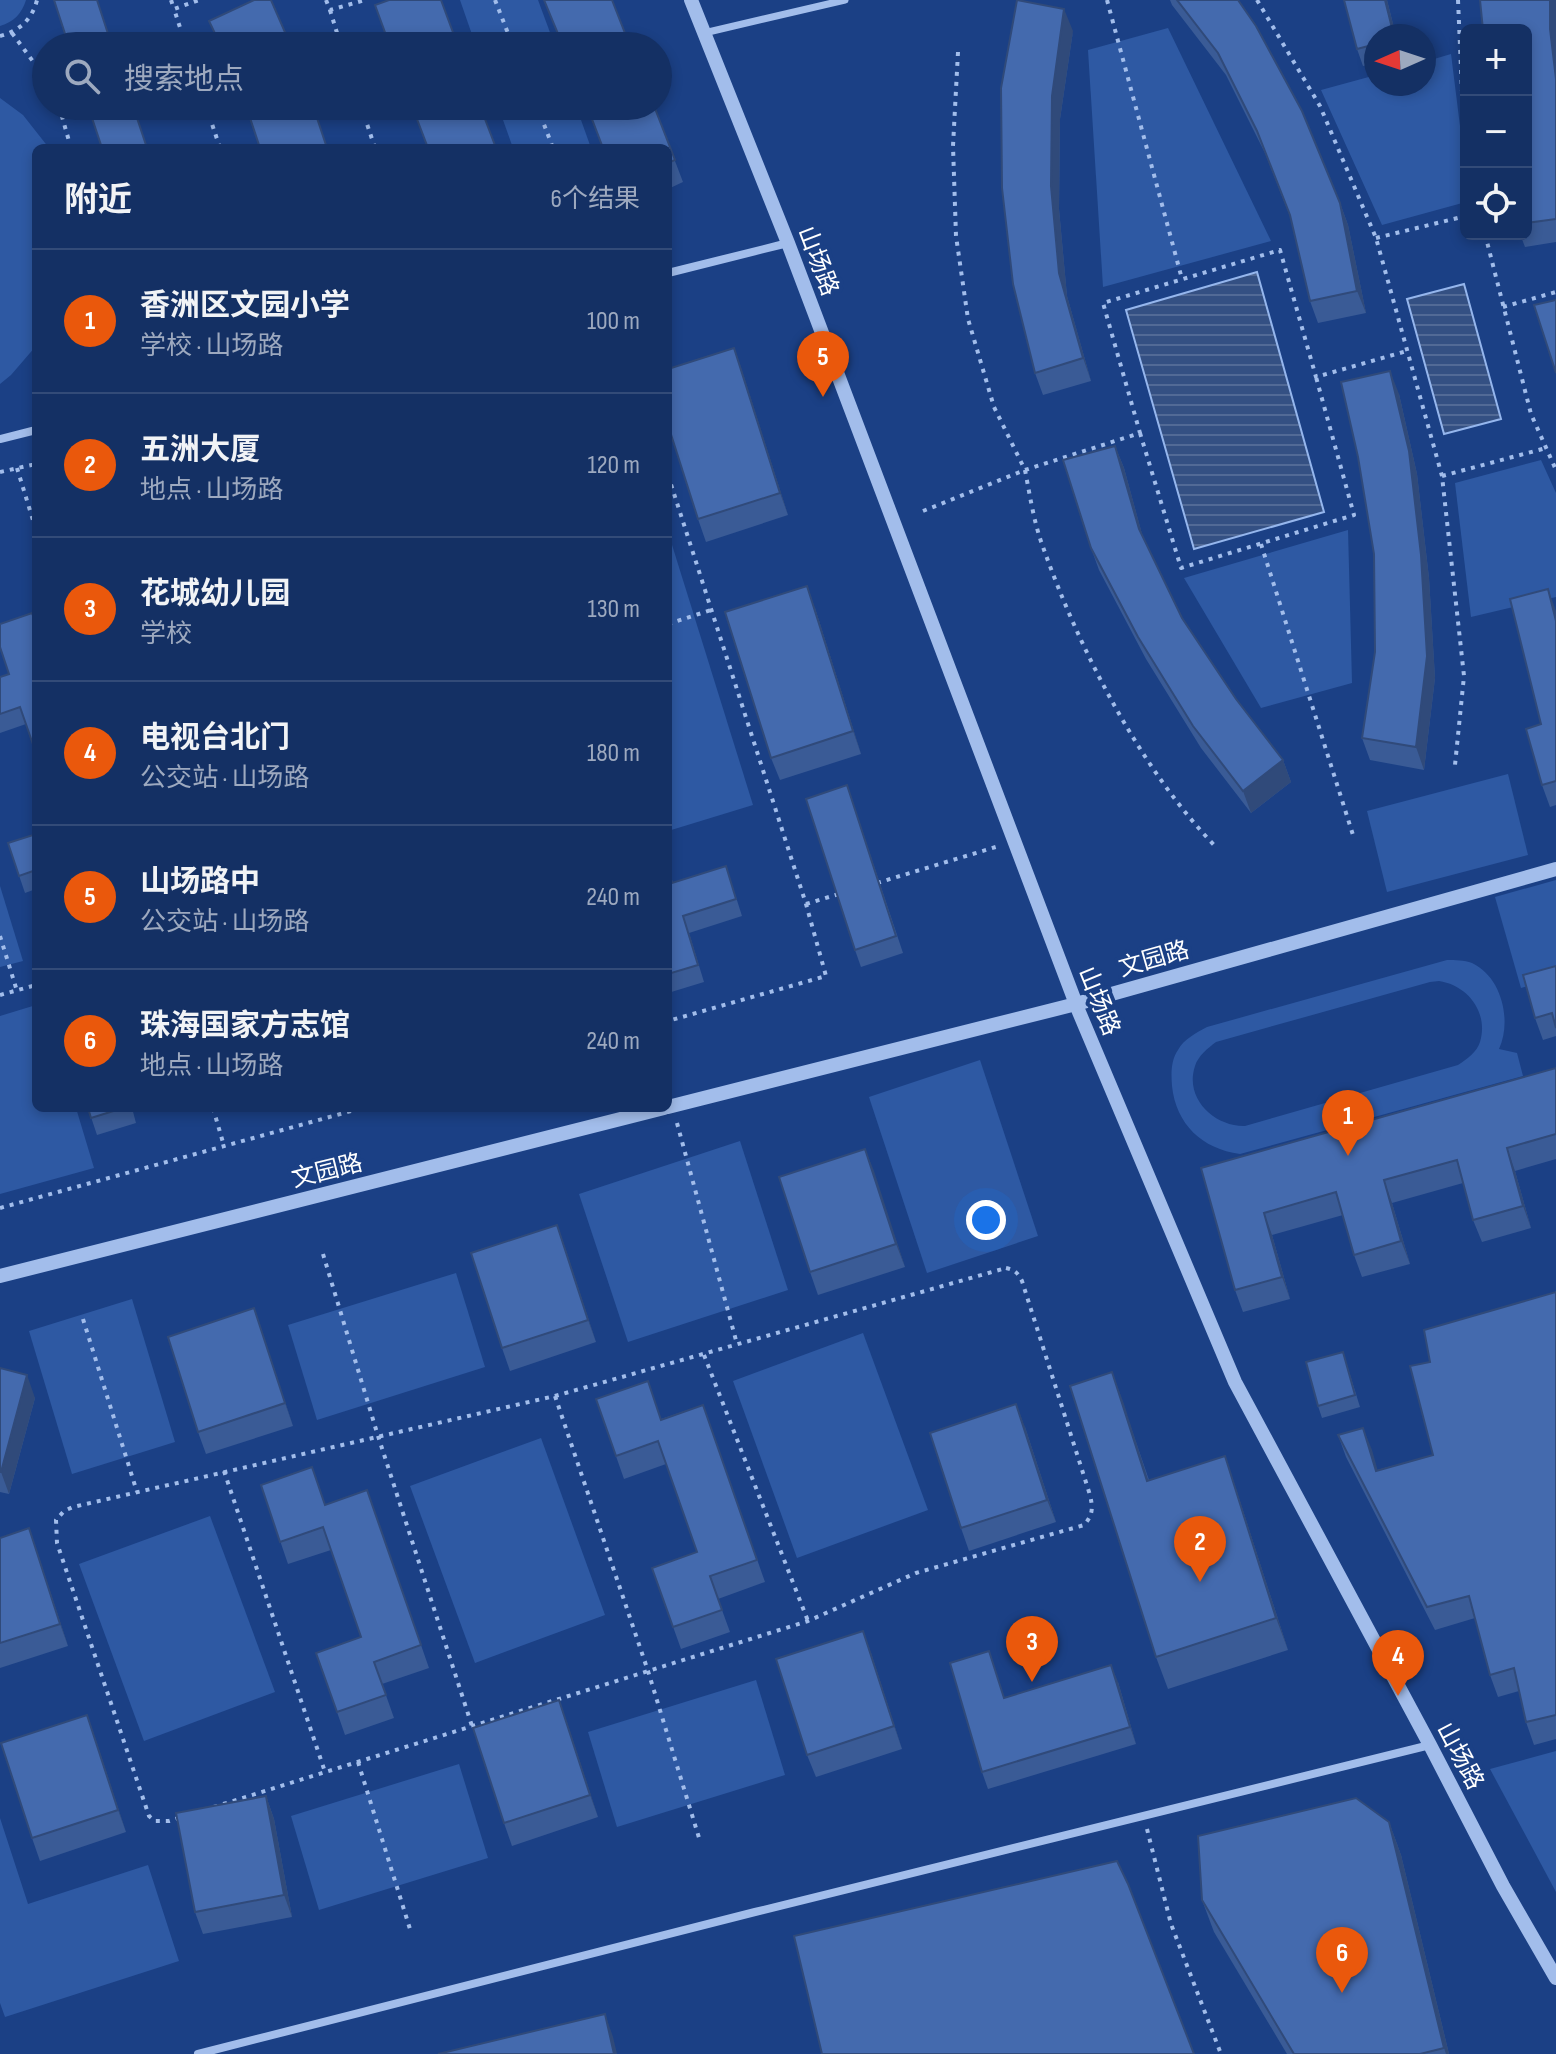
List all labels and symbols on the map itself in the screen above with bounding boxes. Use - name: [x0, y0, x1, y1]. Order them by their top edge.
- north arrow: [1364, 24, 1436, 96]
- street label: 山场路: [792, 222, 844, 300]
- pin: 5: [797, 331, 849, 397]
- street label: 文园路: [1115, 935, 1193, 983]
- street label: 山场路: [1072, 962, 1126, 1040]
- pin: 1: [1322, 1090, 1374, 1156]
- street label: 文园路: [289, 1148, 365, 1194]
- your location: [966, 1200, 1006, 1240]
- pin: 2: [1174, 1516, 1226, 1582]
- pin: 3: [1006, 1616, 1058, 1682]
- pin: 4: [1372, 1630, 1424, 1696]
- street label: 山场路: [1430, 1717, 1490, 1795]
- pin: 6: [1316, 1927, 1368, 1993]

